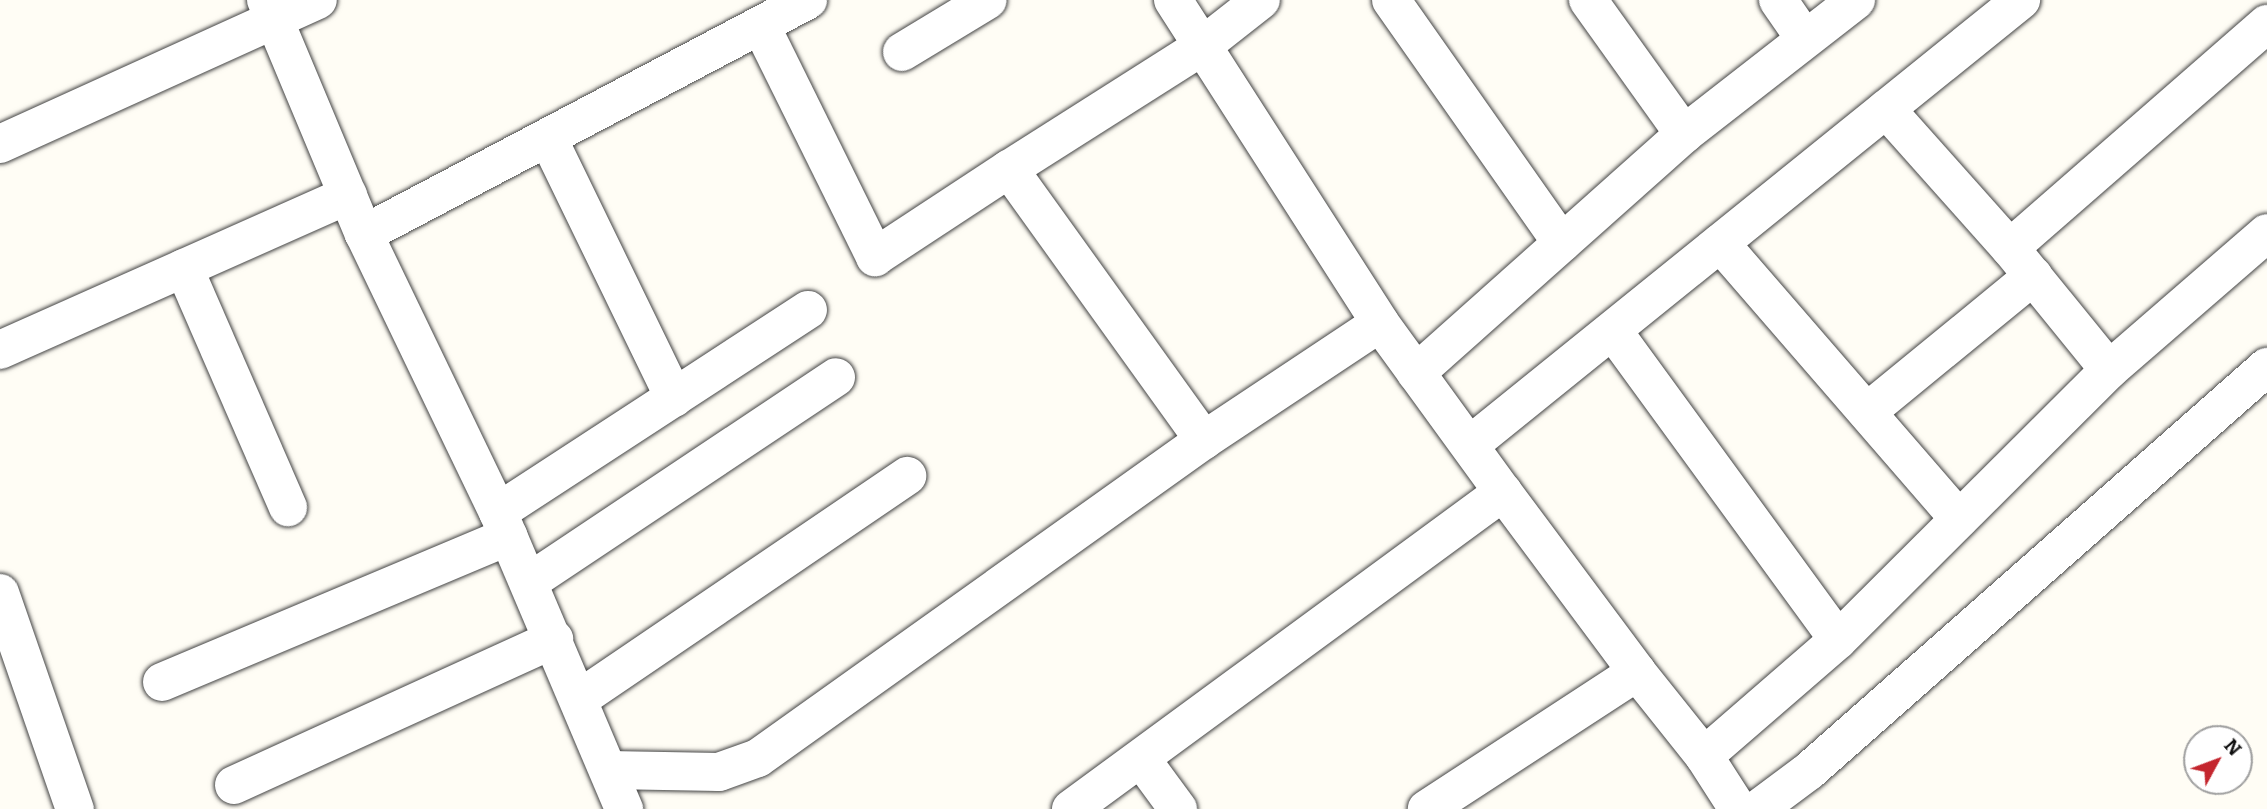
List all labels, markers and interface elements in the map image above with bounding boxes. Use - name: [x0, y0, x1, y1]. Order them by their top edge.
- north arrow: [2183, 725, 2253, 795]
- text: N: [2219, 734, 2246, 760]

